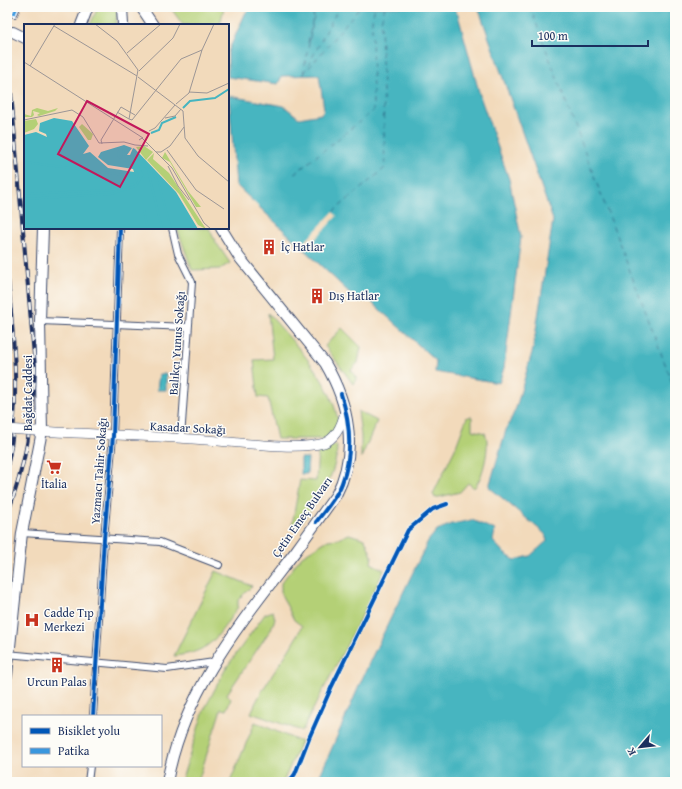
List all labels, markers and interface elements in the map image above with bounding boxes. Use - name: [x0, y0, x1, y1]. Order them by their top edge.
- scale bar: [532, 22, 648, 48]
- inset map: [24, 24, 229, 229]
- text: 100 m: [538, 27, 568, 44]
- building icon: İç Hatlar: [260, 238, 278, 256]
- place label: İç Hatlar: [281, 238, 325, 255]
- building icon: Dış Hatlar: [308, 287, 326, 305]
- place label: Dış Hatlar: [329, 287, 379, 304]
- street label: Balıkçı Yunus Sokağı: [164, 290, 189, 395]
- street label: Bağdat Caddesi: [19, 354, 36, 431]
- street label: Yazmacı Tahir Sokağı: [86, 416, 111, 525]
- street label: Kasadar Sokağı: [150, 417, 227, 438]
- supermarket icon: İtalia: [45, 458, 63, 476]
- street label: Çetin Emeç Bulvarı: [267, 472, 336, 560]
- place label: İtalia: [41, 475, 67, 492]
- place label: Cadde Tıp Merkezi: [44, 604, 94, 635]
- hospital icon: Cadde Tıp Merkezi: [23, 611, 41, 629]
- building icon: Urcun Palas: [48, 656, 66, 674]
- place label: Urcun Palas: [27, 673, 87, 690]
- legend: [22, 715, 162, 767]
- text: Bisiklet yolu: [58, 722, 121, 739]
- north arrow: [620, 727, 660, 767]
- text: Patika: [58, 742, 90, 759]
- text: K: [622, 745, 640, 759]

